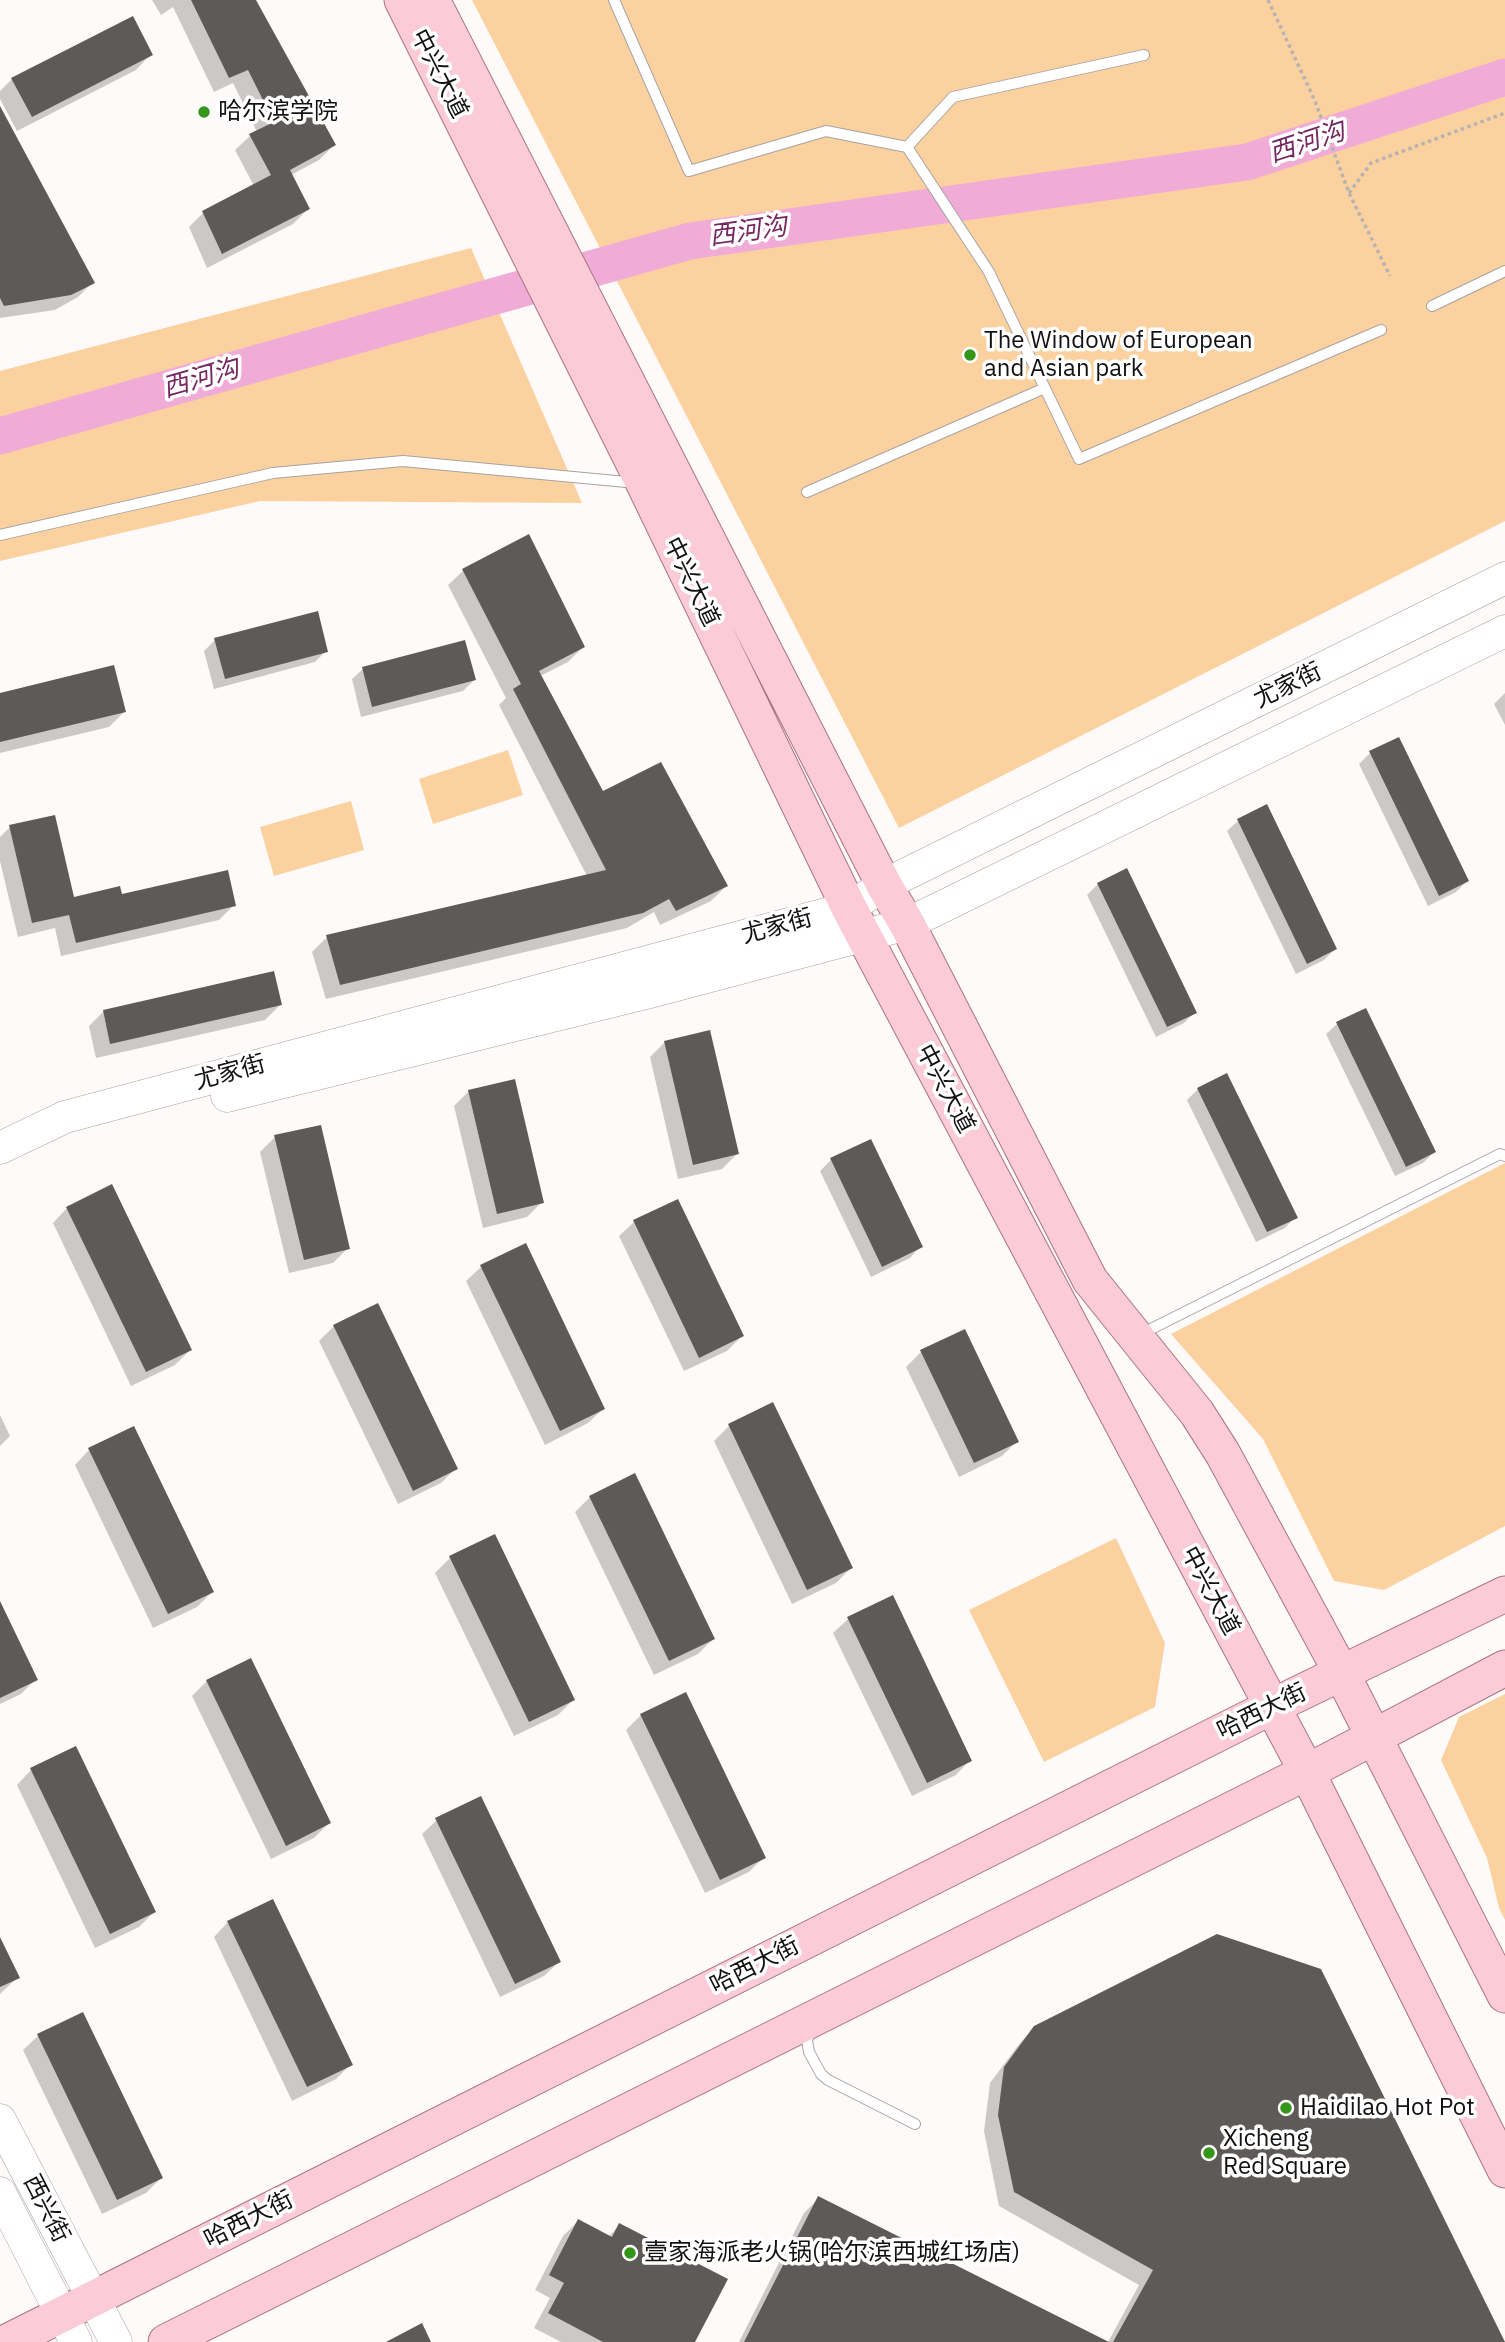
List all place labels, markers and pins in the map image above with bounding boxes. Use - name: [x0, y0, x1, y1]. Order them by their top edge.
- place label: 哈尔滨学院: [218, 98, 338, 126]
- marker: 哈尔滨学院: [196, 104, 212, 120]
- place label: The Window of European and Asian park: [984, 327, 1253, 383]
- marker: The Window of European and Asian park: [962, 347, 978, 363]
- place label: Haidilao Hot Pot: [1300, 2094, 1475, 2122]
- marker: Haidilao Hot Pot: [1278, 2100, 1294, 2116]
- place label: Xicheng Red Square: [1223, 2125, 1347, 2181]
- marker: Xicheng Red Square: [1201, 2145, 1217, 2161]
- place label: 壹家海派老火锅(哈尔滨西城红场店): [644, 2239, 1020, 2267]
- marker: 壹家海派老火锅(哈尔滨西城红场店): [622, 2245, 638, 2261]

